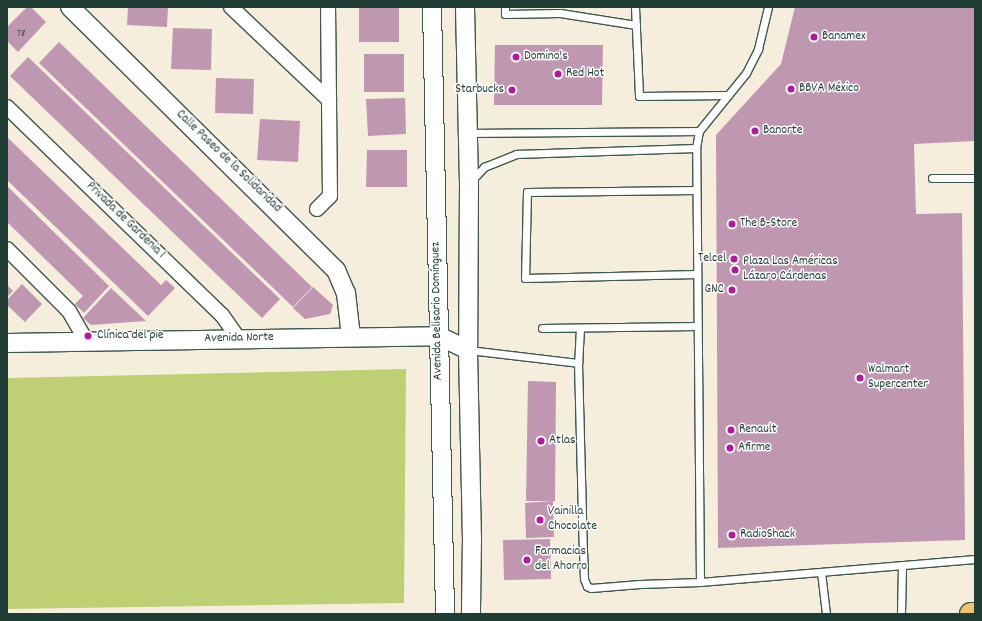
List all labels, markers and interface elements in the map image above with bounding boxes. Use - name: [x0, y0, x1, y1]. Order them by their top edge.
- house number: 78: [17, 27, 25, 41]
- place label: Banamex: [822, 29, 866, 45]
- marker: Banamex: [809, 32, 819, 42]
- place label: Domino's: [524, 49, 568, 65]
- marker: Domino's: [511, 52, 521, 62]
- place label: Red Hot: [566, 66, 604, 82]
- marker: Red Hot: [553, 69, 563, 79]
- place label: BBVA México: [799, 81, 859, 97]
- place label: Starbucks: [455, 82, 504, 98]
- marker: BBVA México: [786, 84, 796, 94]
- marker: Starbucks: [507, 85, 517, 95]
- street label: Calle Paseo de la Solidaridad: [172, 107, 284, 217]
- place label: Banorte: [763, 123, 802, 139]
- marker: Banorte: [750, 126, 760, 136]
- street label: Privada de Gardenia 1: [82, 179, 168, 263]
- place label: The B-Store: [740, 216, 797, 232]
- marker: The B-Store: [727, 219, 737, 229]
- street label: Avenida Belisario Domínguez: [429, 242, 447, 380]
- place label: Telcel: [698, 251, 726, 267]
- marker: Telcel: [729, 254, 739, 264]
- place label: Plaza Las Américas Lázaro Cárdenas: [743, 255, 838, 286]
- marker: Plaza Las Américas Lázaro Cárdenas: [730, 265, 740, 275]
- place label: GNC: [705, 282, 724, 298]
- marker: GNC: [727, 285, 737, 295]
- place label: Clínica del pie: [97, 328, 164, 344]
- marker: Clínica del pie: [82, 330, 94, 342]
- street label: Avenida Norte: [204, 331, 274, 347]
- place label: Walmart Supercenter: [868, 363, 928, 394]
- marker: Walmart Supercenter: [855, 373, 865, 383]
- place label: Renault: [739, 422, 777, 438]
- marker: Renault: [726, 425, 736, 435]
- place label: Atlas: [549, 433, 576, 449]
- marker: Atlas: [536, 436, 546, 446]
- place label: Afirme: [738, 440, 771, 456]
- marker: Afirme: [725, 443, 735, 453]
- place label: Vainilla Chocolate: [548, 505, 597, 536]
- marker: Vainilla Chocolate: [535, 515, 545, 525]
- place label: RadioShack: [740, 527, 795, 543]
- marker: RadioShack: [727, 530, 737, 540]
- place label: Farmacias del Ahorro: [535, 545, 587, 576]
- marker: Farmacias del Ahorro: [522, 555, 532, 565]

